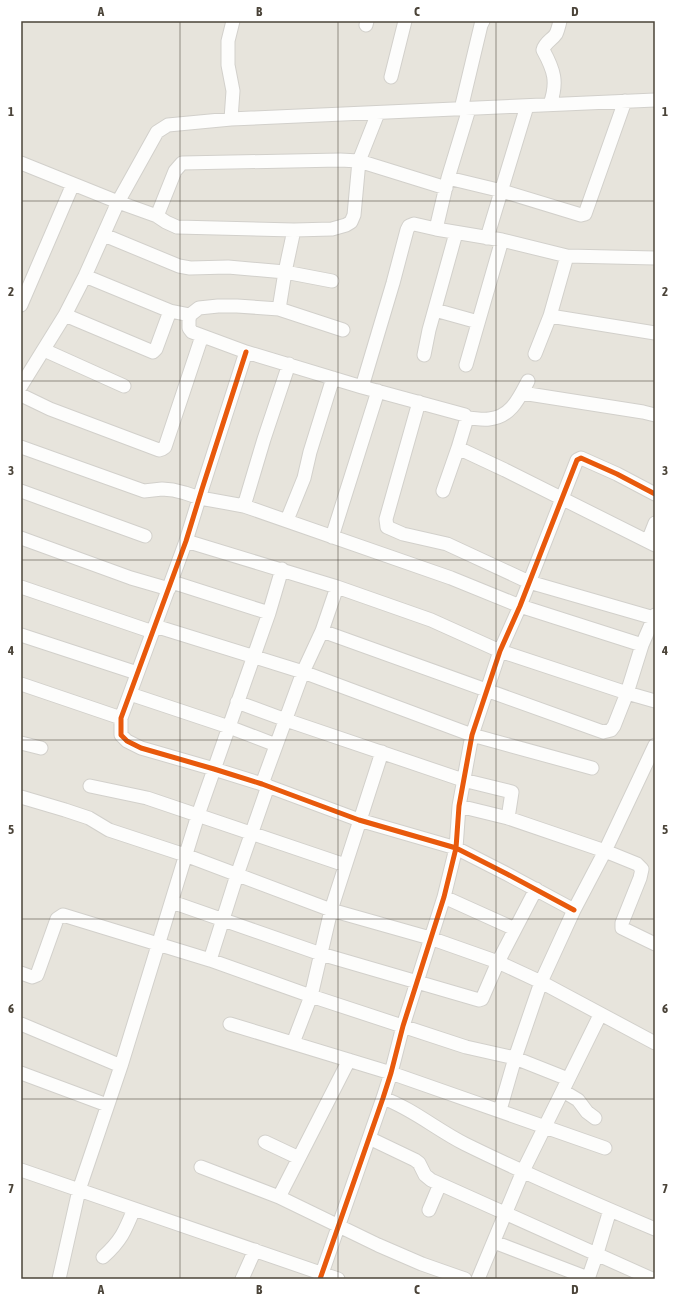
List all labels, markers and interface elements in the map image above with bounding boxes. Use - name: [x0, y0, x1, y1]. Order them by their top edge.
- text: A: [97, 4, 105, 19]
- text: B: [256, 4, 263, 19]
- text: C: [414, 4, 420, 19]
- text: D: [571, 4, 579, 19]
- text: 1: [8, 104, 14, 119]
- text: 1: [662, 104, 668, 119]
- text: 2: [8, 284, 14, 299]
- text: 2: [662, 284, 668, 299]
- text: 3: [8, 463, 14, 478]
- text: 3: [662, 463, 668, 478]
- text: 4: [7, 643, 14, 658]
- text: 4: [661, 643, 668, 658]
- text: 5: [8, 822, 14, 837]
- text: 5: [662, 822, 668, 837]
- text: 6: [8, 1001, 14, 1016]
- text: 6: [662, 1001, 668, 1016]
- text: 7: [8, 1181, 14, 1196]
- text: 7: [662, 1181, 668, 1196]
- text: A: [97, 1282, 105, 1297]
- text: B: [256, 1282, 263, 1297]
- text: C: [414, 1282, 420, 1297]
- text: D: [571, 1282, 579, 1297]

